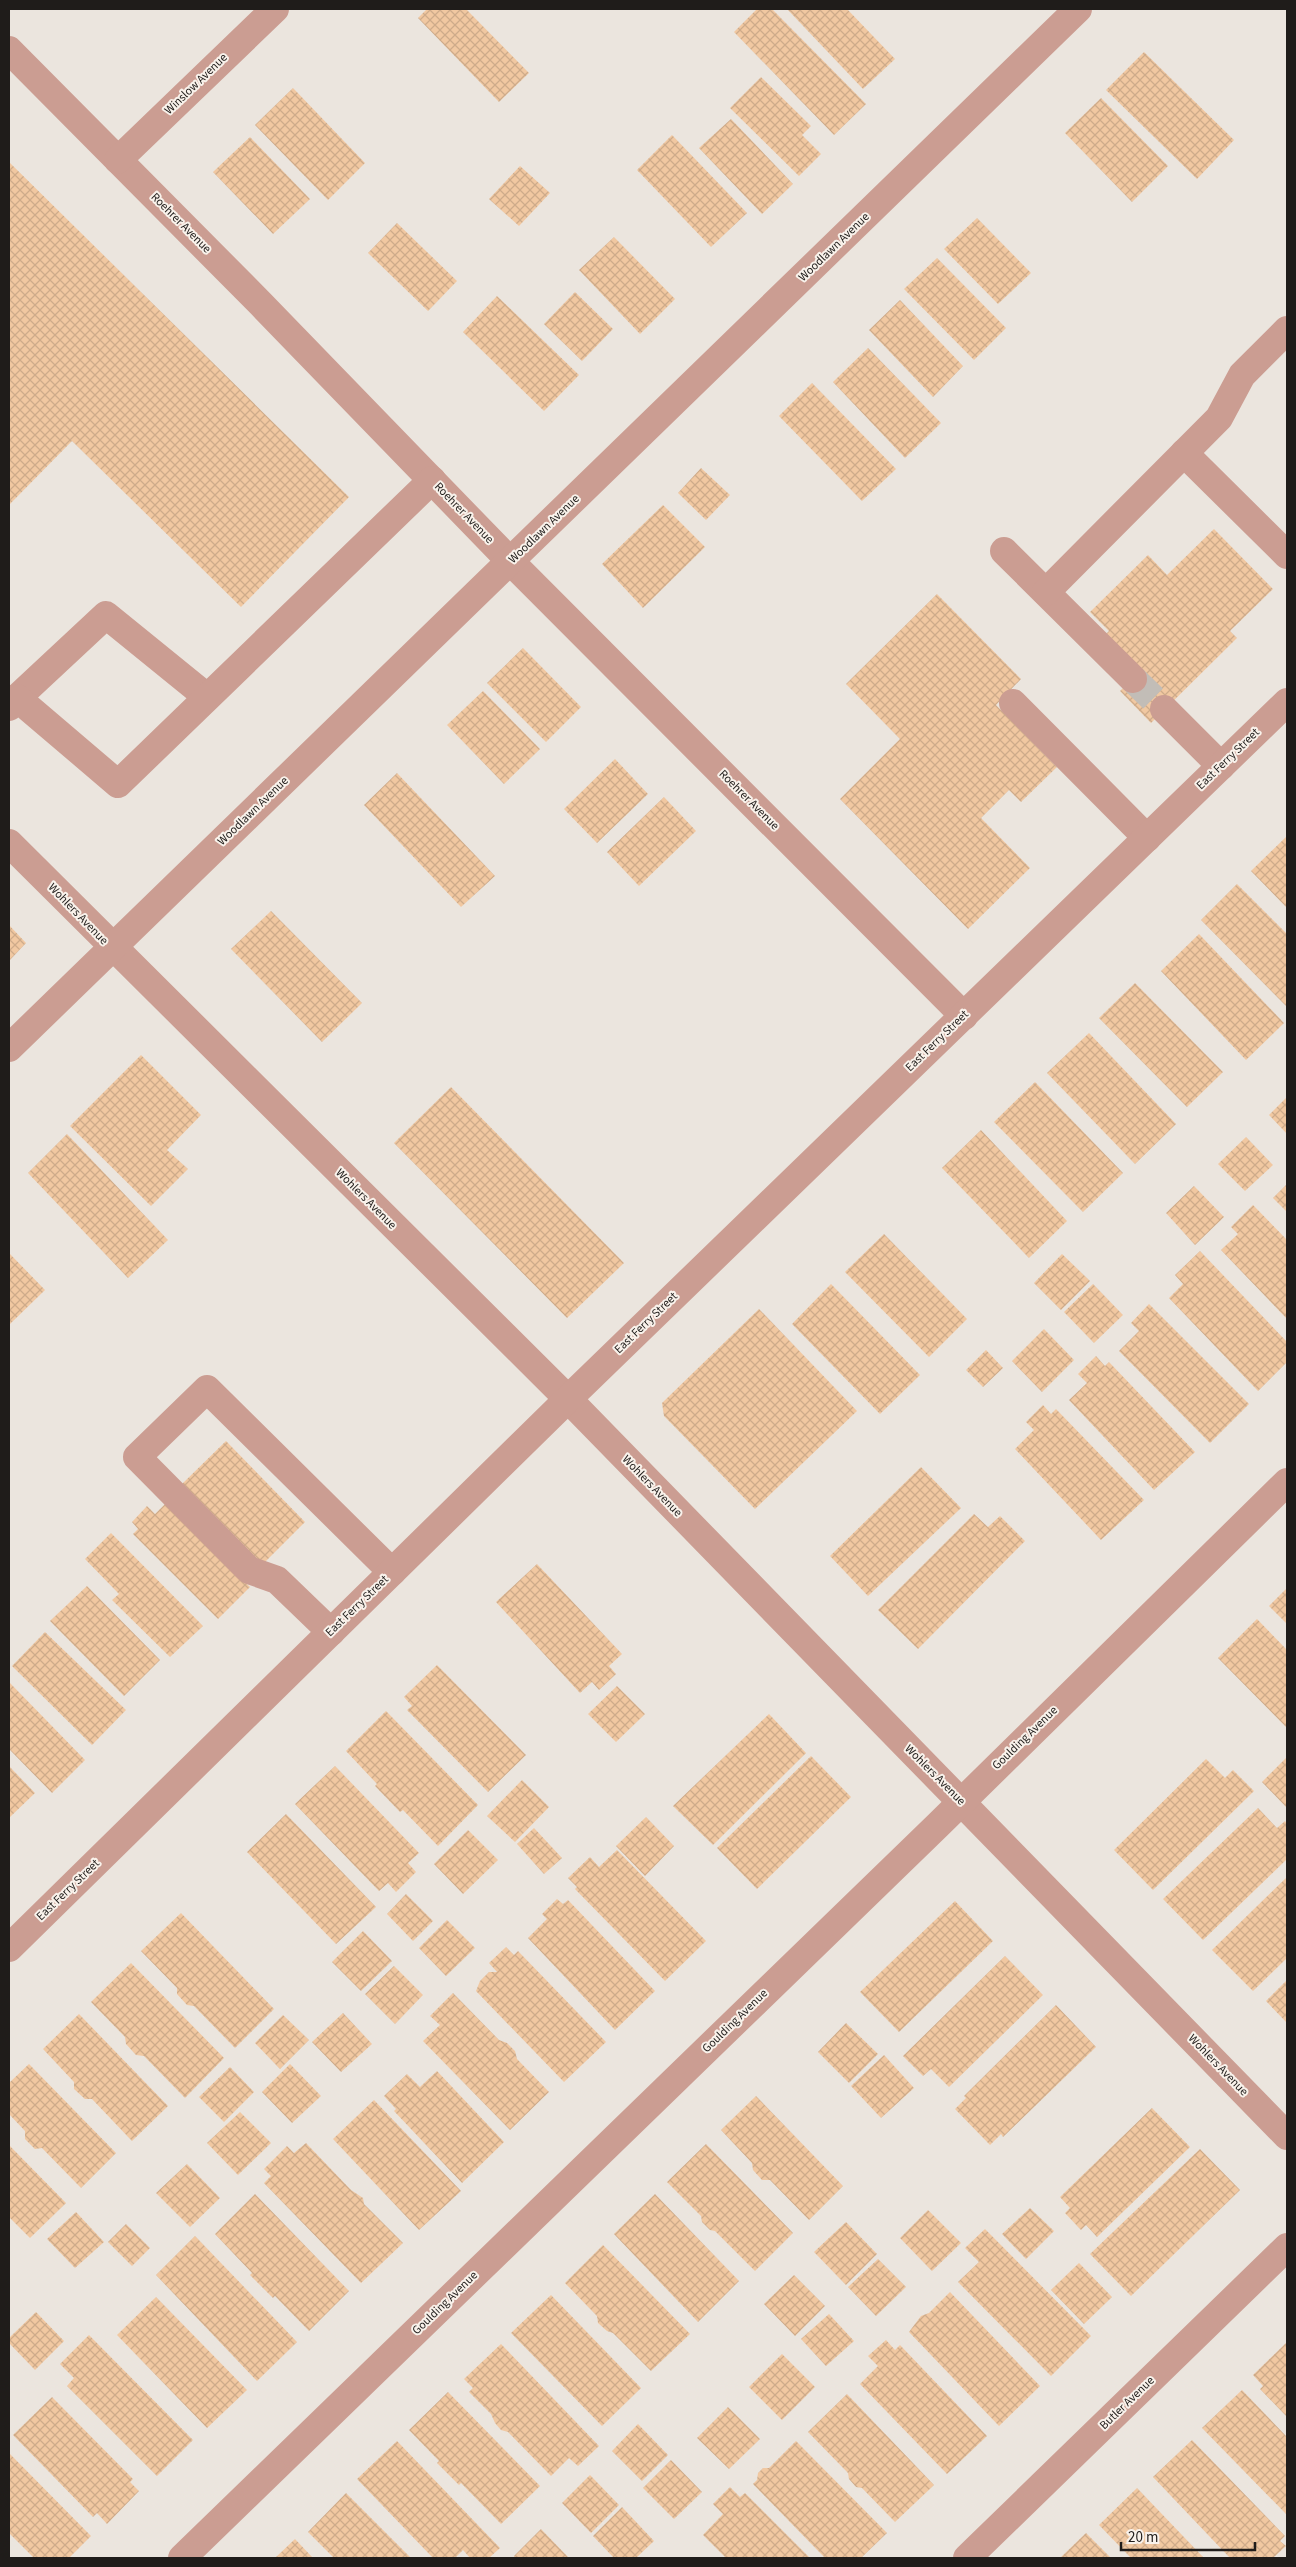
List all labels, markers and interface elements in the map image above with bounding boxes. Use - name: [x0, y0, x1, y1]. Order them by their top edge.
- street label: Winslow Avenue: [161, 50, 231, 118]
- street label: Roehrer Avenue: [147, 189, 215, 257]
- street label: Woodlawn Avenue: [795, 209, 873, 285]
- street label: Roehrer Avenue: [430, 479, 498, 547]
- street label: Woodlawn Avenue: [505, 491, 583, 567]
- street label: East Ferry Street: [1193, 724, 1263, 794]
- street label: Roehrer Avenue: [715, 766, 783, 834]
- street label: Woodlawn Avenue: [214, 773, 292, 849]
- street label: Wohlers Avenue: [44, 879, 112, 949]
- street label: East Ferry Street: [902, 1006, 972, 1076]
- street label: Wohlers Avenue: [332, 1165, 400, 1233]
- street label: East Ferry Street: [611, 1288, 681, 1358]
- street label: Wohlers Avenue: [618, 1451, 686, 1521]
- street label: East Ferry Street: [322, 1571, 392, 1641]
- street label: Goulding Avenue: [988, 1702, 1062, 1774]
- street label: Wohlers Avenue: [901, 1741, 969, 1809]
- street label: East Ferry Street: [33, 1855, 103, 1925]
- street label: Goulding Avenue: [698, 1985, 772, 2057]
- street label: Wohlers Avenue: [1184, 2030, 1252, 2100]
- street label: Goulding Avenue: [408, 2267, 482, 2339]
- street label: Butler Avenue: [1096, 2372, 1158, 2433]
- scale bar: [1121, 2520, 1255, 2552]
- text: 20 m: [1128, 2527, 1158, 2548]

